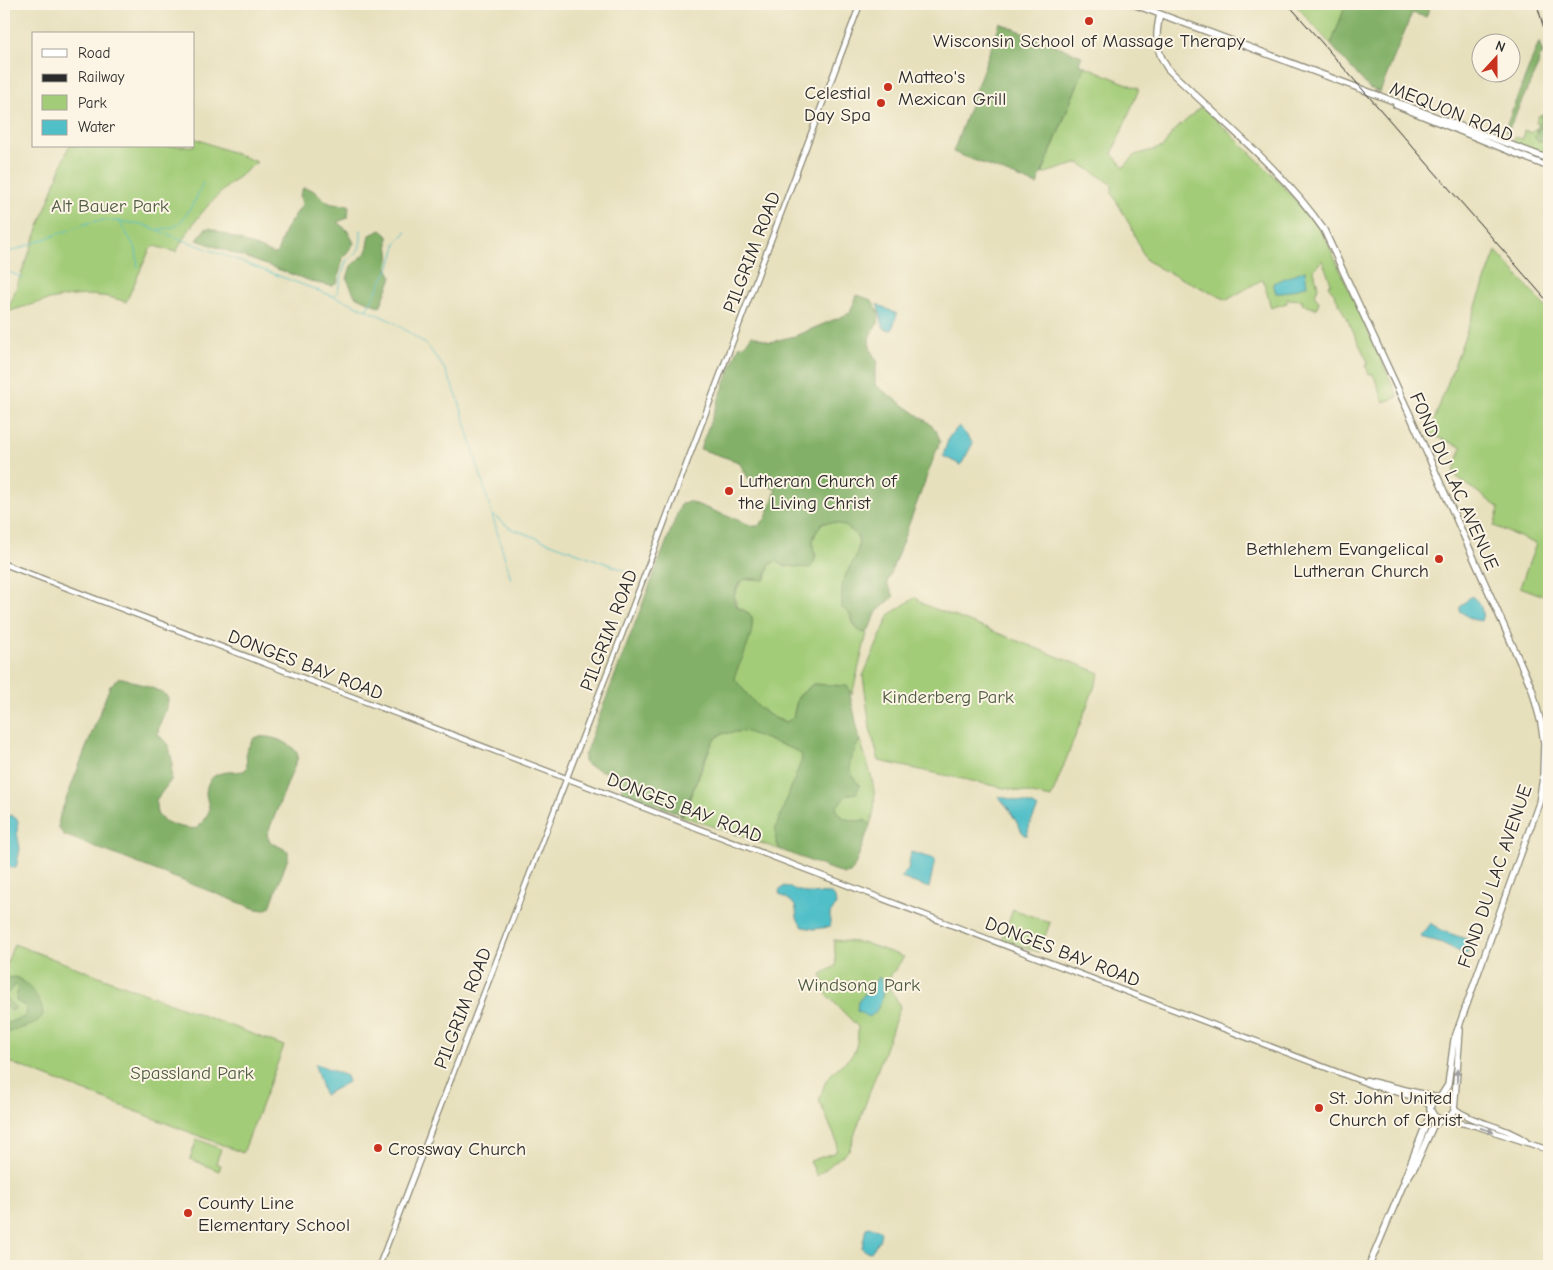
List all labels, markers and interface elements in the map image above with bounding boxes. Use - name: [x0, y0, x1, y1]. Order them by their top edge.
- marker: Wisconsin School of Massage Therapy: [1083, 15, 1095, 27]
- place label: Wisconsin School of Massage Therapy: [933, 30, 1245, 52]
- legend: [32, 32, 195, 148]
- north arrow: [1470, 32, 1520, 82]
- text: N: [1493, 37, 1508, 56]
- text: Road: [78, 44, 110, 62]
- place label: Matteo's Mexican Grill: [898, 66, 1006, 110]
- text: Railway: [78, 68, 125, 86]
- street label: MEQUON ROAD: [1387, 77, 1517, 147]
- marker: Matteo's Mexican Grill: [882, 81, 894, 93]
- place label: Celestial Day Spa: [804, 82, 871, 126]
- text: Park: [78, 94, 107, 112]
- marker: Celestial Day Spa: [875, 97, 887, 109]
- text: Water: [78, 118, 115, 136]
- street label: PILGRIM ROAD: [719, 189, 785, 316]
- park label: Alt Bauer Park: [51, 195, 170, 217]
- street label: FOND DU LAC AVENUE: [1405, 389, 1503, 574]
- place label: Lutheran Church of the Living Christ: [738, 470, 898, 514]
- marker: Lutheran Church of the Living Christ: [723, 485, 735, 497]
- place label: Bethlehem Evangelical Lutheran Church: [1246, 538, 1429, 582]
- marker: Bethlehem Evangelical Lutheran Church: [1433, 553, 1445, 565]
- street label: PILGRIM ROAD: [576, 567, 642, 694]
- street label: DONGES BAY ROAD: [225, 625, 386, 705]
- park label: Kinderberg Park: [882, 686, 1015, 708]
- street label: DONGES BAY ROAD: [604, 768, 765, 848]
- street label: FOND DU LAC AVENUE: [1453, 782, 1537, 971]
- street label: DONGES BAY ROAD: [982, 912, 1143, 992]
- street label: PILGRIM ROAD: [430, 945, 496, 1072]
- park label: Windsong Park: [798, 974, 921, 996]
- park label: Spassland Park: [130, 1062, 255, 1084]
- one-way arrow: [1453, 1068, 1461, 1084]
- place label: St. John United Church of Christ: [1329, 1087, 1462, 1131]
- marker: St. John United Church of Christ: [1313, 1102, 1325, 1114]
- one-way arrow: [1480, 1126, 1495, 1134]
- place label: Crossway Church: [388, 1138, 526, 1160]
- marker: Crossway Church: [372, 1142, 384, 1154]
- place label: County Line Elementary School: [198, 1192, 350, 1236]
- marker: County Line Elementary School: [182, 1207, 194, 1219]

